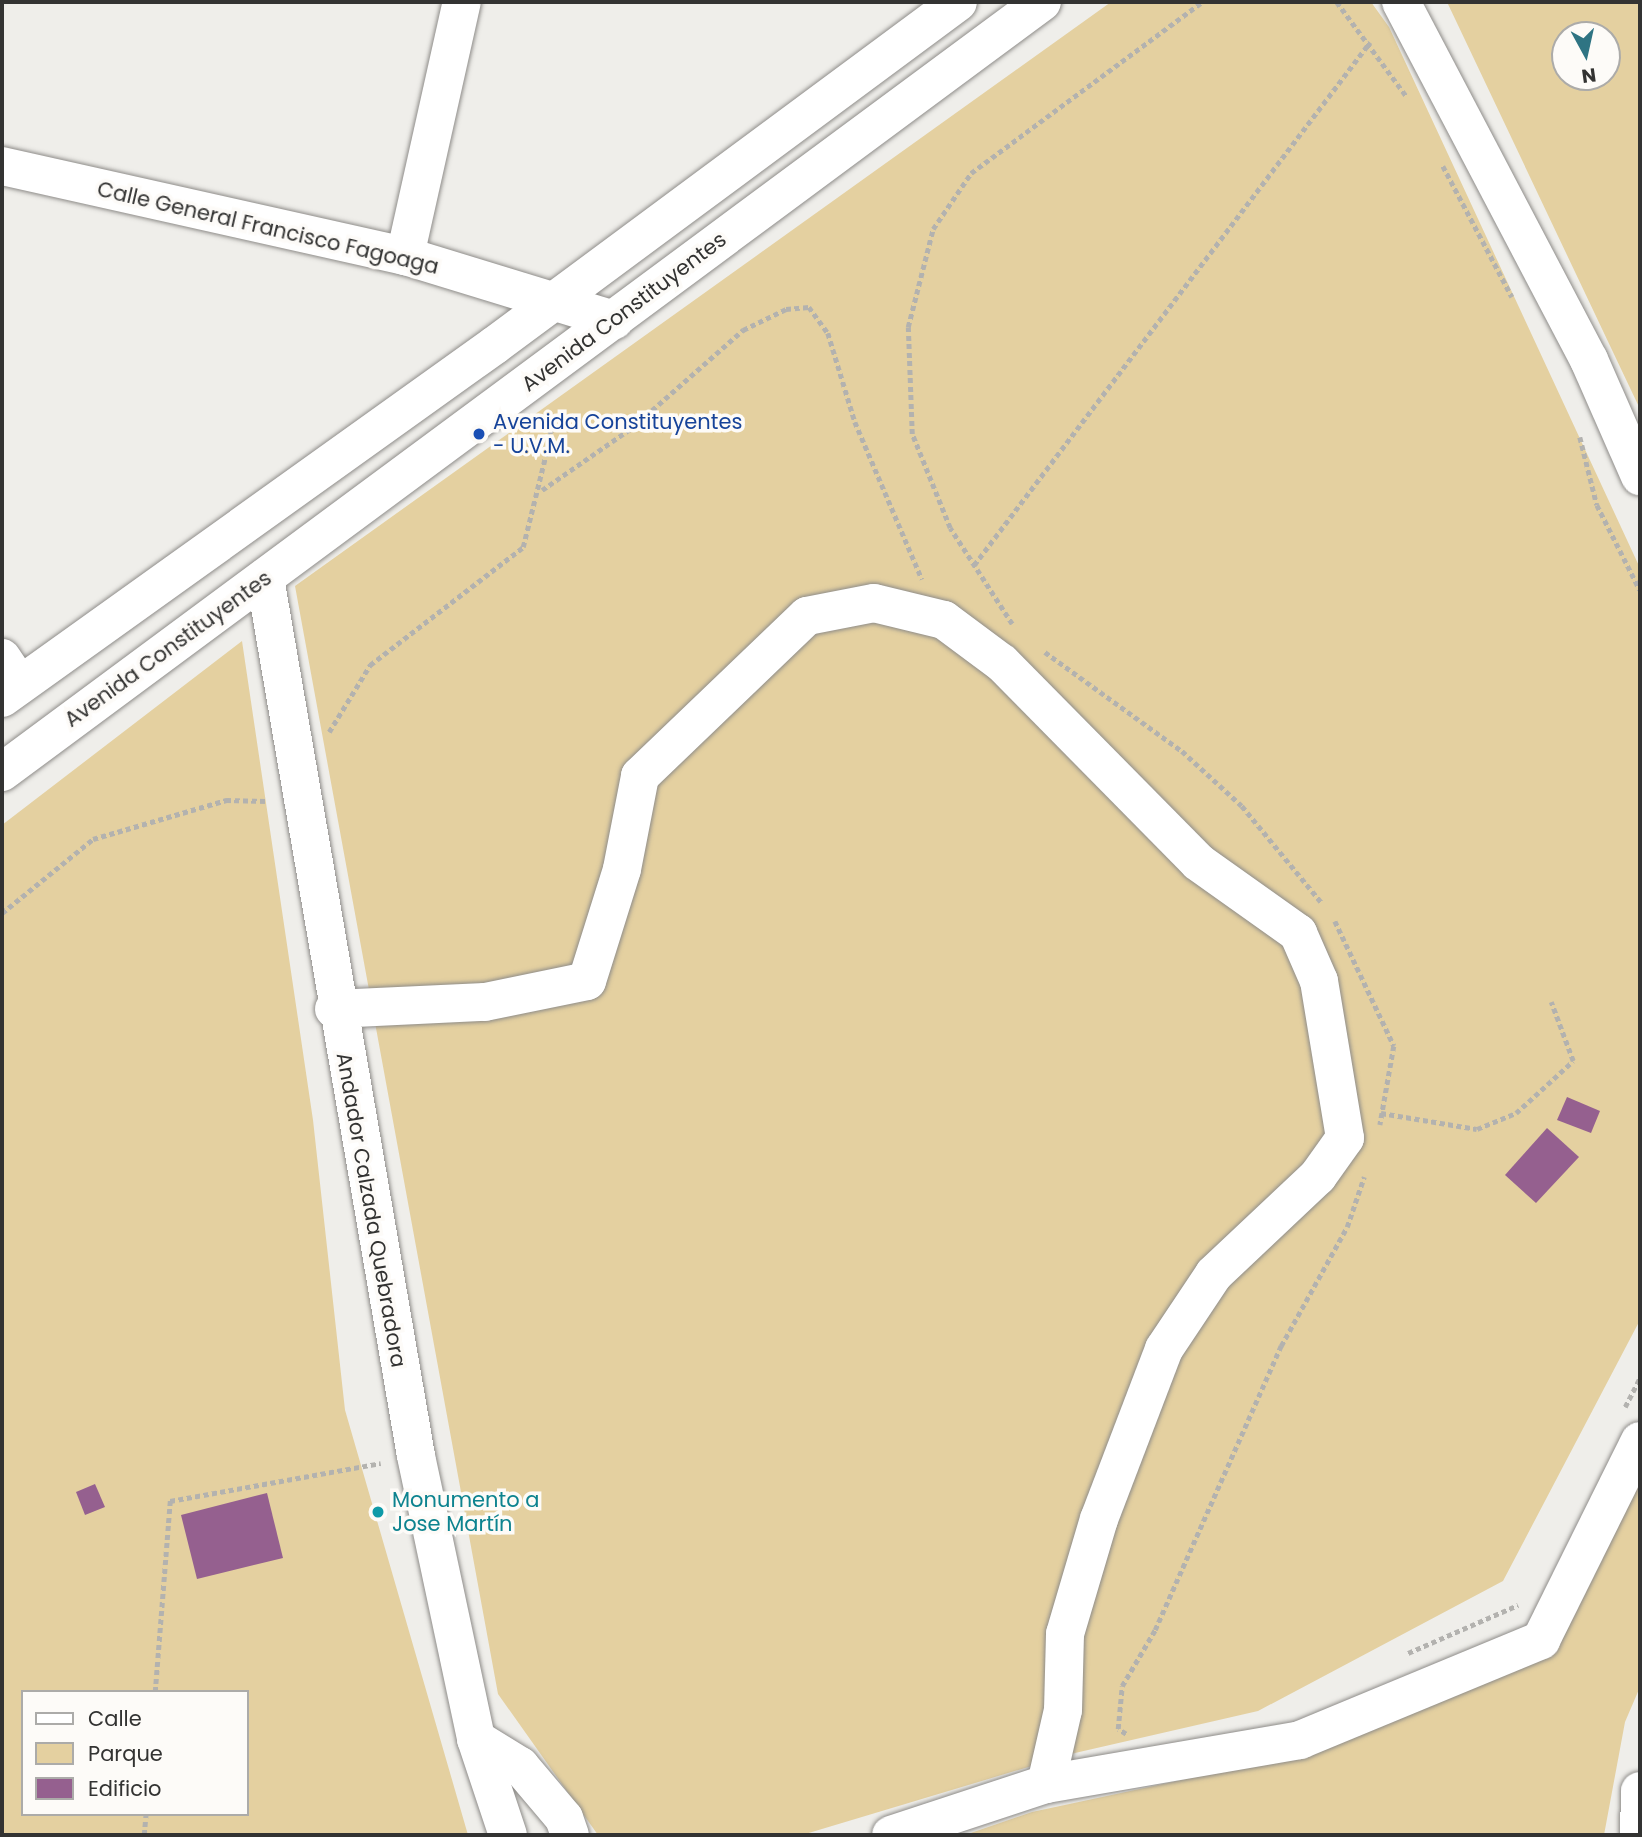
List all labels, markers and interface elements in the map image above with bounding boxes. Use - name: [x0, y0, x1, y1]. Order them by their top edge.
- north arrow: [1551, 21, 1621, 91]
- text: N: [1580, 61, 1598, 90]
- street label: Calle General Francisco Fagoaga: [95, 176, 441, 280]
- street label: Avenida Constituyentes: [517, 227, 731, 397]
- place label: Avenida Constituyentes - U.V.M.: [493, 409, 742, 459]
- marker: Avenida Constituyentes - U.V.M.: [471, 426, 487, 442]
- street label: Avenida Constituyentes: [60, 566, 276, 732]
- street label: Andador Calzada Quebradora: [331, 1051, 411, 1369]
- place label: Monumento a Jose Martín: [392, 1487, 539, 1537]
- marker: Monumento a Jose Martín: [370, 1504, 386, 1520]
- legend: [21, 1690, 248, 1816]
- text: Calle: [88, 1704, 142, 1733]
- text: Parque: [88, 1739, 163, 1768]
- text: Edificio: [88, 1774, 162, 1803]

